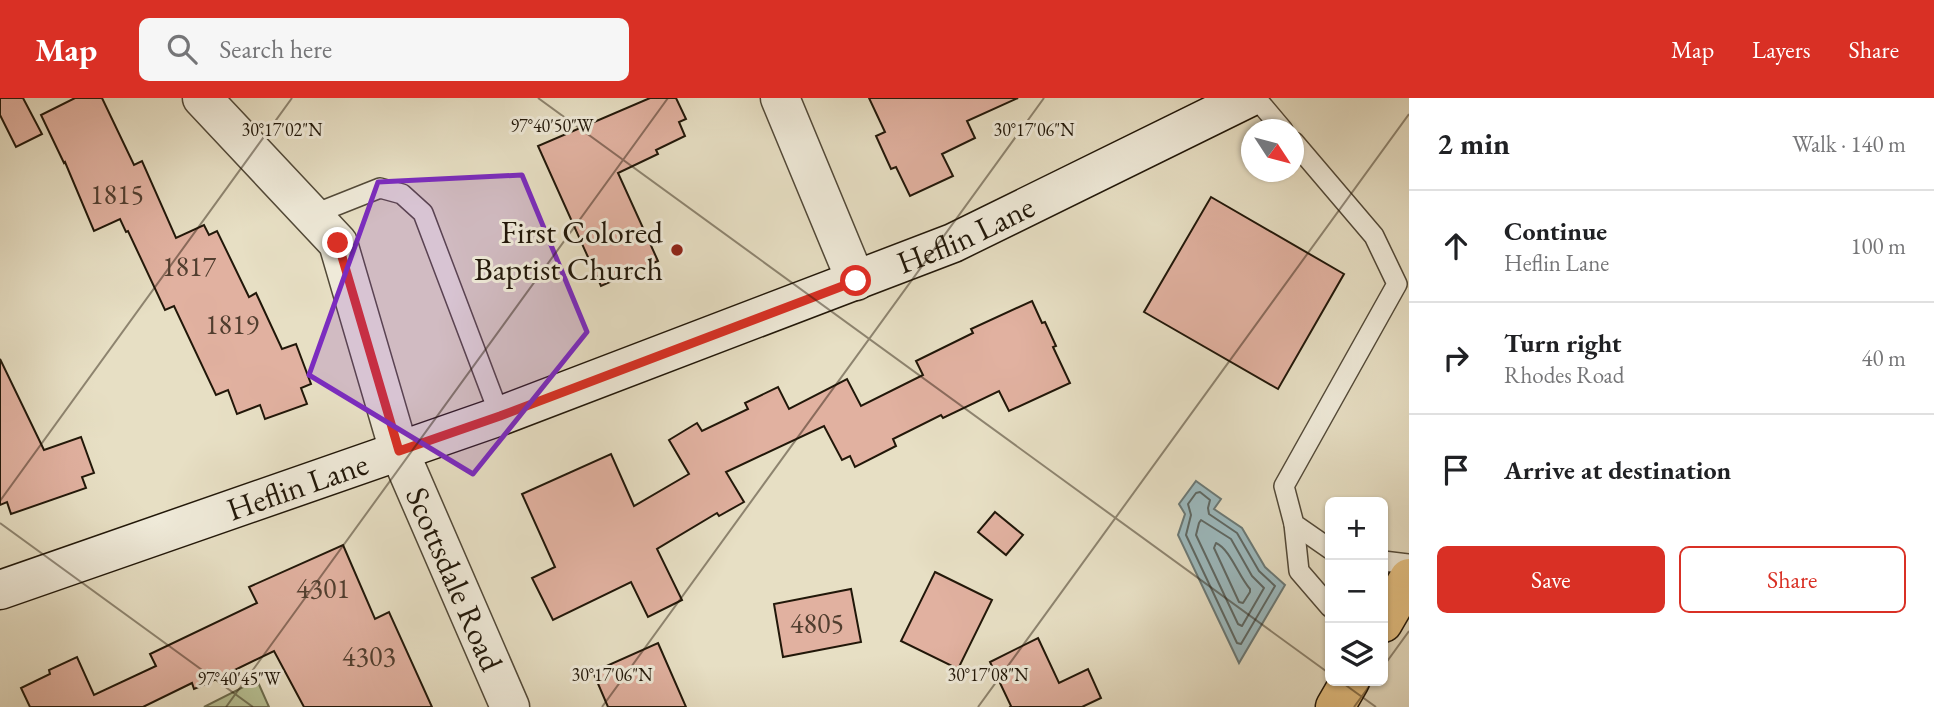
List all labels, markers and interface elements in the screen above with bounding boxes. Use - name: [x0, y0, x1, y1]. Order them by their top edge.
- search box: [139, 18, 629, 81]
- text: Map: [35, 28, 97, 71]
- icon: search: [163, 30, 201, 68]
- text: Search here: [219, 32, 332, 66]
- text: Map: [1671, 34, 1714, 65]
- text: Layers: [1752, 34, 1811, 65]
- text: Share: [1849, 34, 1899, 65]
- text: 97°40'50"W: [510, 114, 594, 137]
- text: 30°17'02"N: [242, 118, 323, 141]
- text: 30°17'06"N: [994, 118, 1075, 141]
- north arrow: [1241, 119, 1304, 182]
- text: 2 min: [1437, 124, 1510, 163]
- text: Walk · 140 m: [1792, 129, 1906, 159]
- house number: 1815: [90, 176, 144, 212]
- street label: Heflin Lane: [891, 185, 1041, 284]
- place label: First Colored Baptist Church: [474, 211, 664, 290]
- text: Continue: [1504, 214, 1607, 248]
- route end: [322, 227, 353, 258]
- icon: ahead: [1437, 227, 1475, 265]
- text: 100 m: [1850, 231, 1906, 261]
- marker: First Colored Baptist Church: [669, 242, 685, 258]
- house number: 1817: [162, 248, 216, 284]
- text: Heflin Lane: [1504, 248, 1609, 278]
- route start: [840, 265, 871, 296]
- house number: 1819: [205, 306, 259, 342]
- text: Turn right: [1504, 326, 1622, 360]
- icon: right: [1437, 339, 1475, 377]
- text: 40 m: [1861, 343, 1906, 373]
- text: Rhodes Road: [1504, 360, 1624, 390]
- street label: Heflin Lane: [221, 443, 374, 530]
- icon: arrive: [1437, 451, 1475, 489]
- text: Arrive at destination: [1504, 453, 1731, 487]
- street label: Scottsdale Road: [396, 481, 513, 678]
- map controls: [1325, 497, 1388, 686]
- button: +: [1325, 497, 1388, 560]
- button: Save: [1437, 546, 1665, 613]
- button: Share: [1679, 546, 1906, 613]
- button: −: [1325, 560, 1388, 623]
- house number: 4301: [296, 570, 350, 606]
- house number: 4805: [790, 605, 844, 641]
- button: layers: [1325, 623, 1388, 686]
- house number: 4303: [342, 638, 396, 674]
- text: 30°17'06"N: [572, 663, 653, 686]
- text: 30°17'08"N: [948, 663, 1029, 686]
- text: 97°40'45"W: [197, 667, 281, 690]

